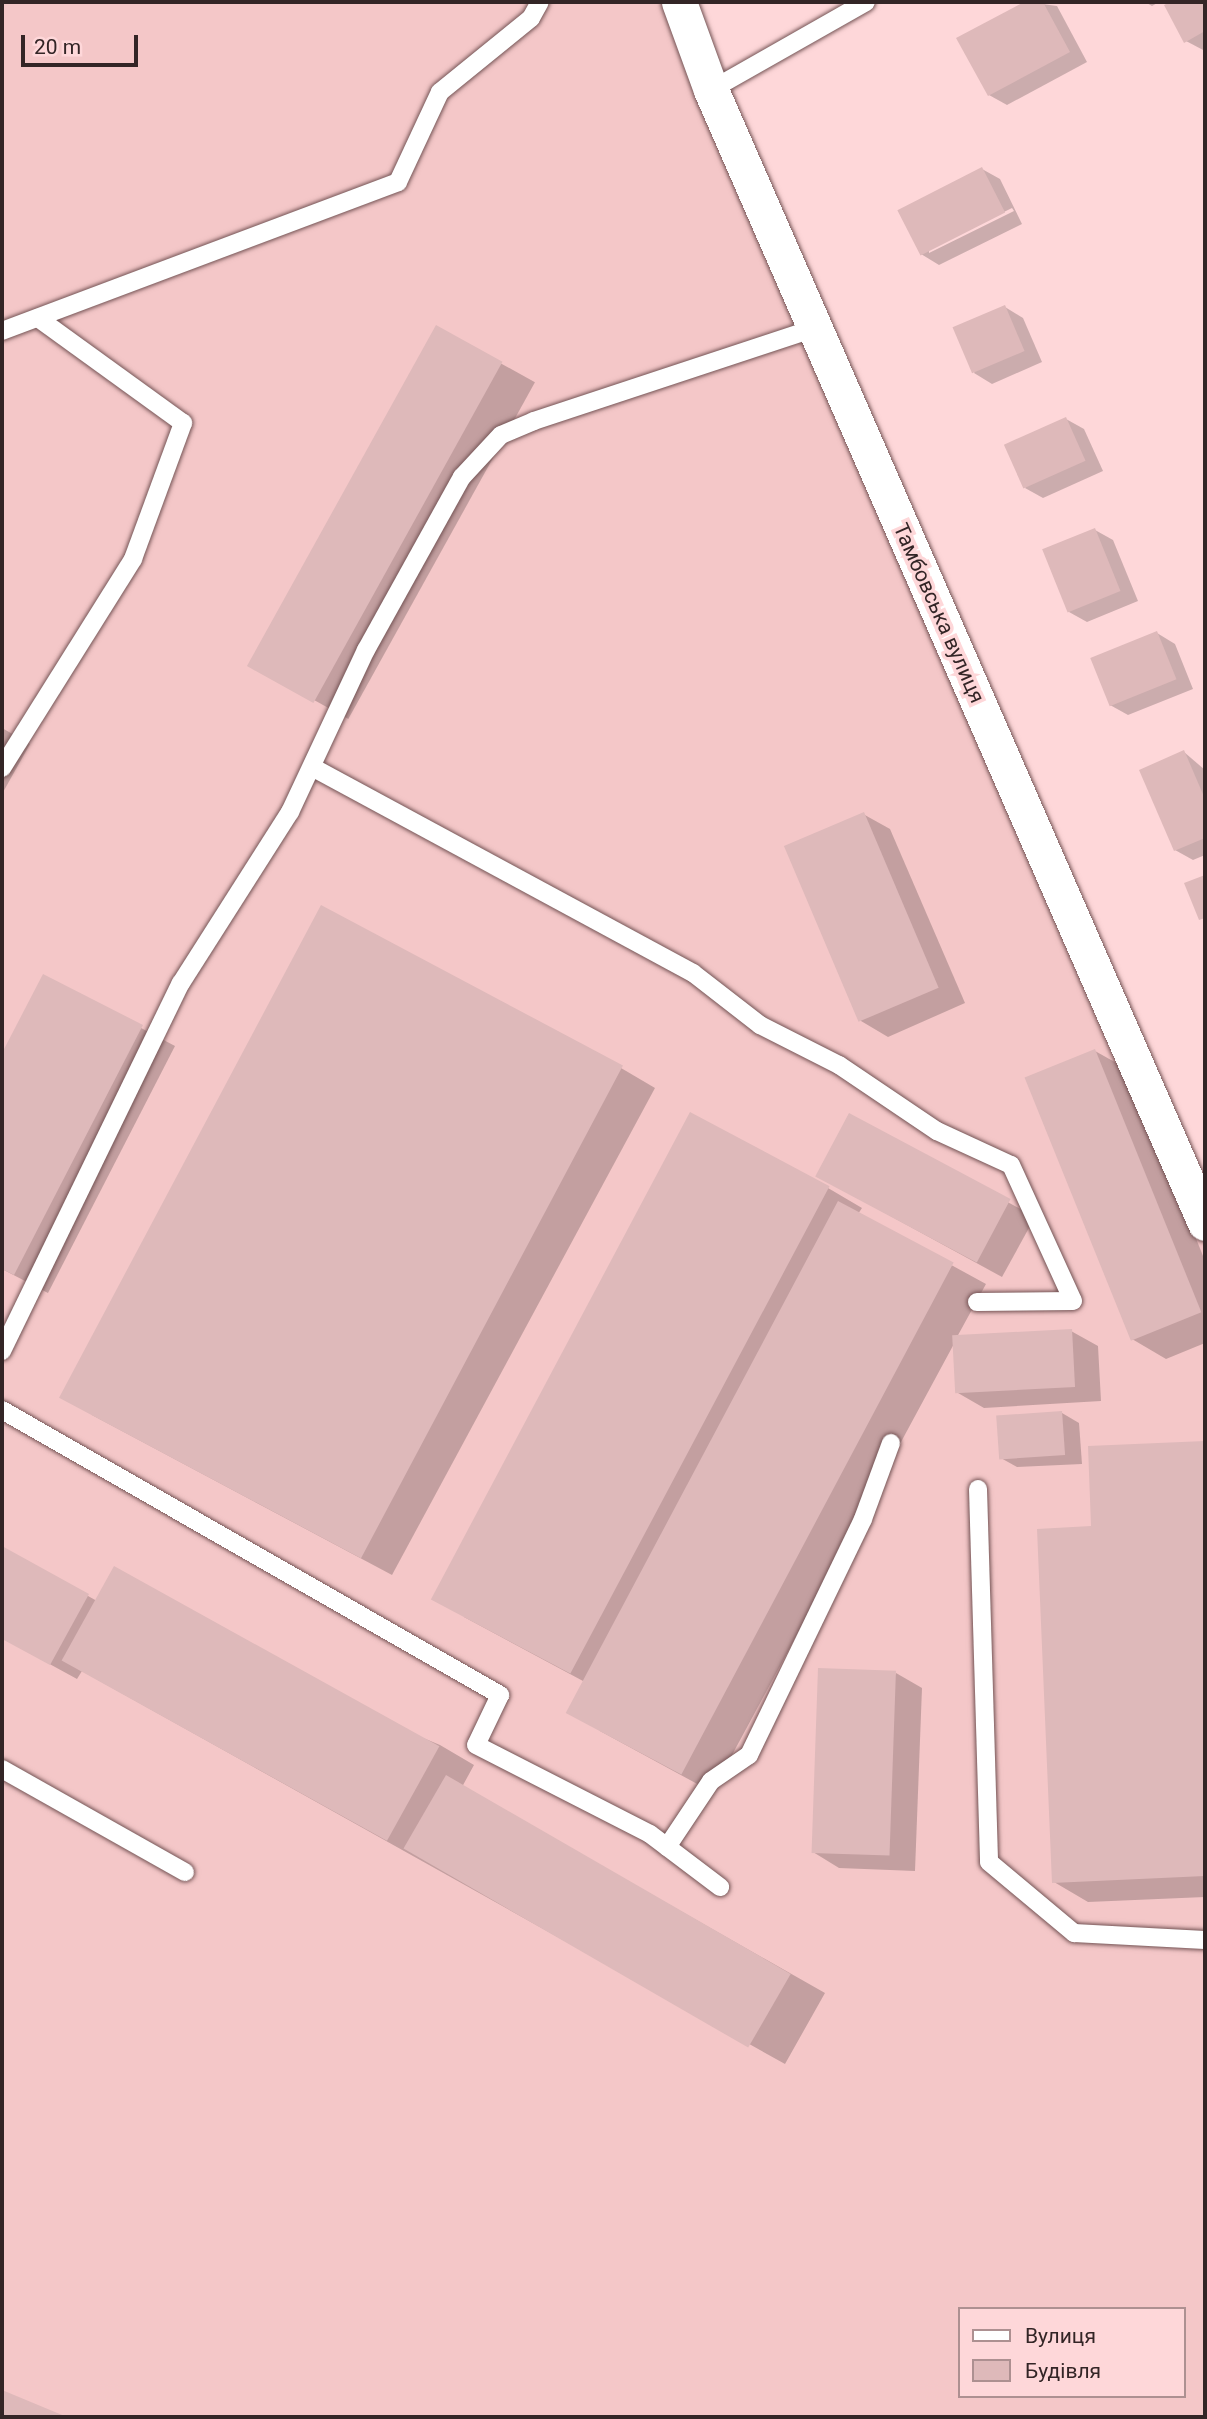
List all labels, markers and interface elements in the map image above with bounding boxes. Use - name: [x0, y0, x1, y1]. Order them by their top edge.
- scale bar: [24, 21, 142, 65]
- text: 20 m: [34, 35, 81, 59]
- street label: Тамбовська вулиця: [888, 519, 990, 707]
- legend: [958, 2307, 1186, 2398]
- text: Вулиця: [1025, 2324, 1096, 2348]
- text: Будівля: [1025, 2359, 1101, 2383]

